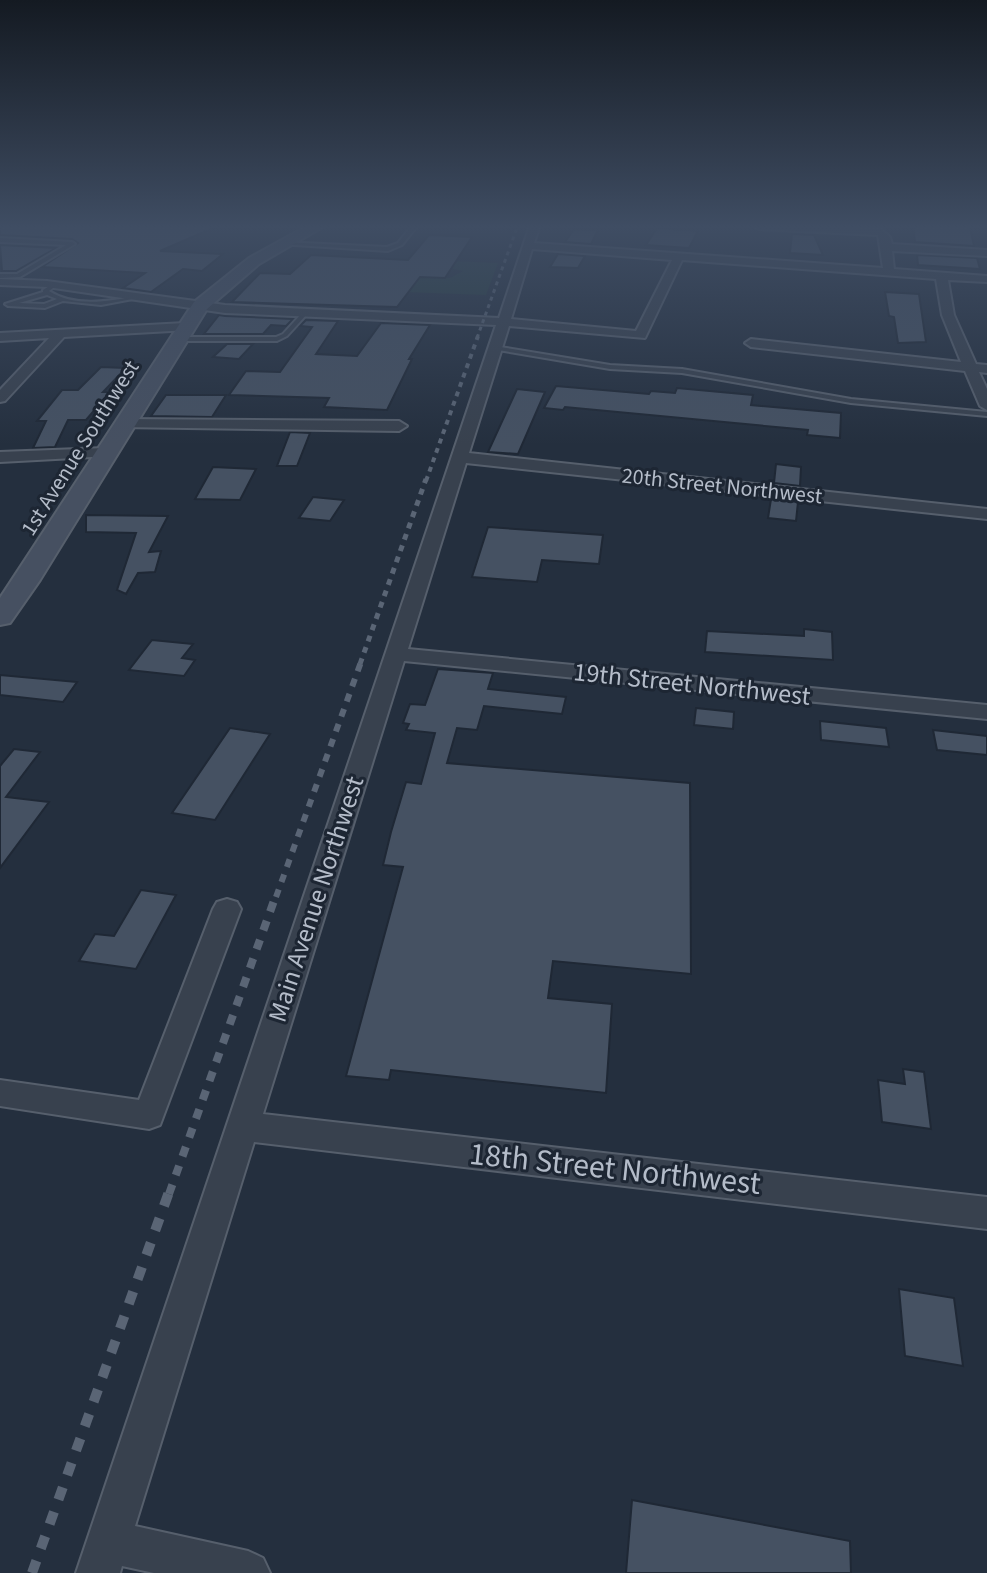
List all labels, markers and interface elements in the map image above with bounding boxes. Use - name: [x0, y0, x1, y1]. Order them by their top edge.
- street label: 1st Avenue Southwest: [13, 354, 147, 542]
- street label: 20th Street Northwest: [620, 460, 824, 512]
- street label: 19th Street Northwest: [572, 653, 812, 715]
- street label: Main Avenue Northwest: [259, 771, 373, 1027]
- street label: 18th Street Northwest: [467, 1131, 763, 1207]

